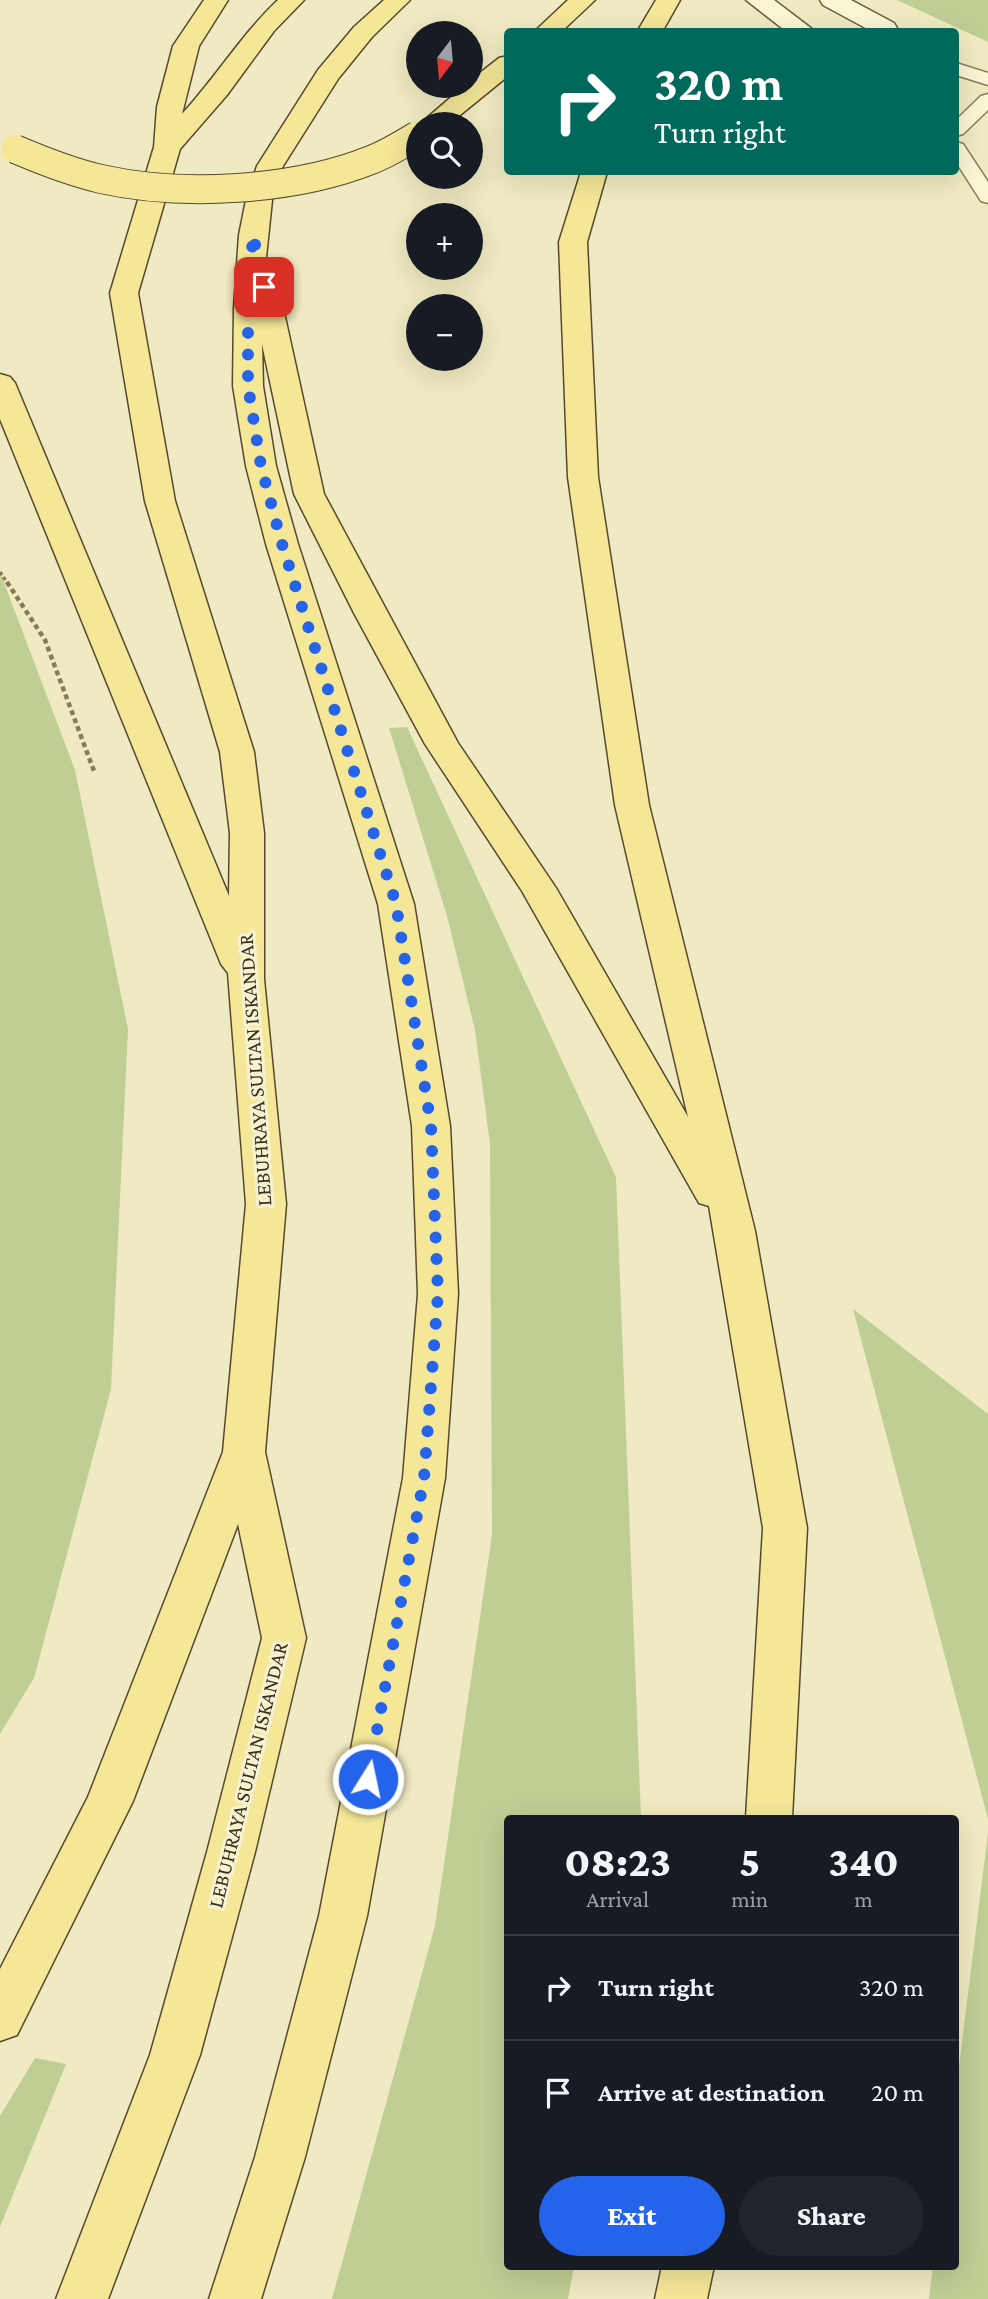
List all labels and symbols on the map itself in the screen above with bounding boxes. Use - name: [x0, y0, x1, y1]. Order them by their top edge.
- north arrow: [406, 21, 483, 98]
- pin: [234, 257, 294, 317]
- street label: LEBUHRAYA SULTAN ISKANDAR: [233, 933, 276, 1207]
- street label: LEBUHRAYA SULTAN ISKANDAR: [203, 1639, 293, 1910]
- position arrow: [331, 1742, 405, 1816]

